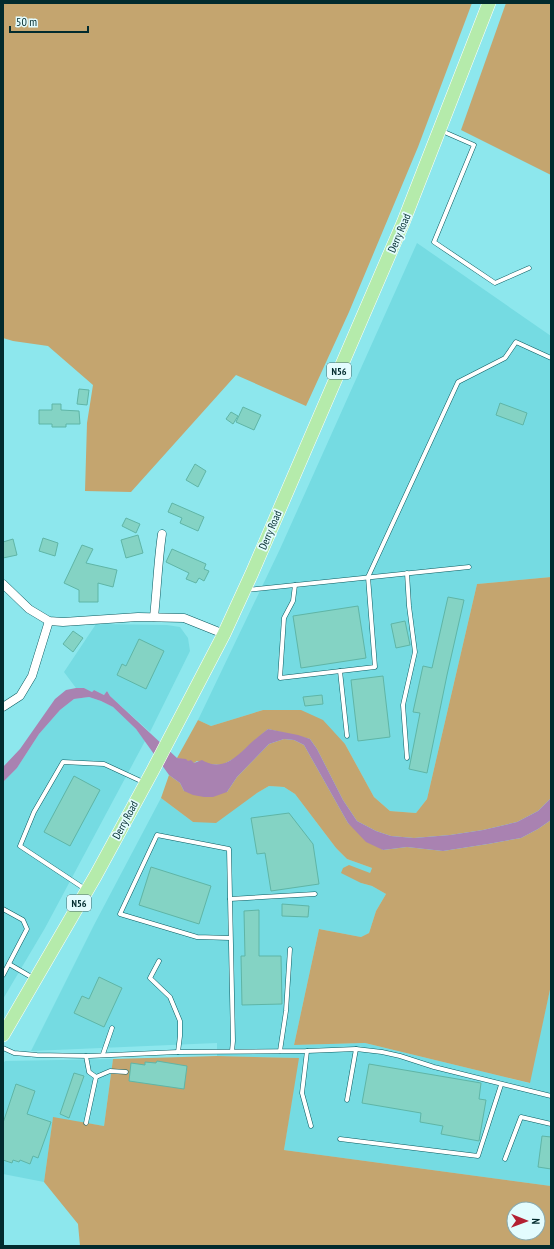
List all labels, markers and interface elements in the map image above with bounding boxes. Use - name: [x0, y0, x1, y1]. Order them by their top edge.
- scale bar: [10, 8, 88, 34]
- text: 50 m: [16, 14, 37, 29]
- street label: Derry Road: [384, 211, 414, 255]
- road number: N56: [327, 363, 351, 379]
- street label: Derry Road: [255, 508, 285, 552]
- street label: Derry Road: [109, 798, 141, 842]
- road number: N56: [67, 895, 91, 911]
- north arrow: [506, 1201, 546, 1241]
- text: N: [529, 1218, 543, 1224]

